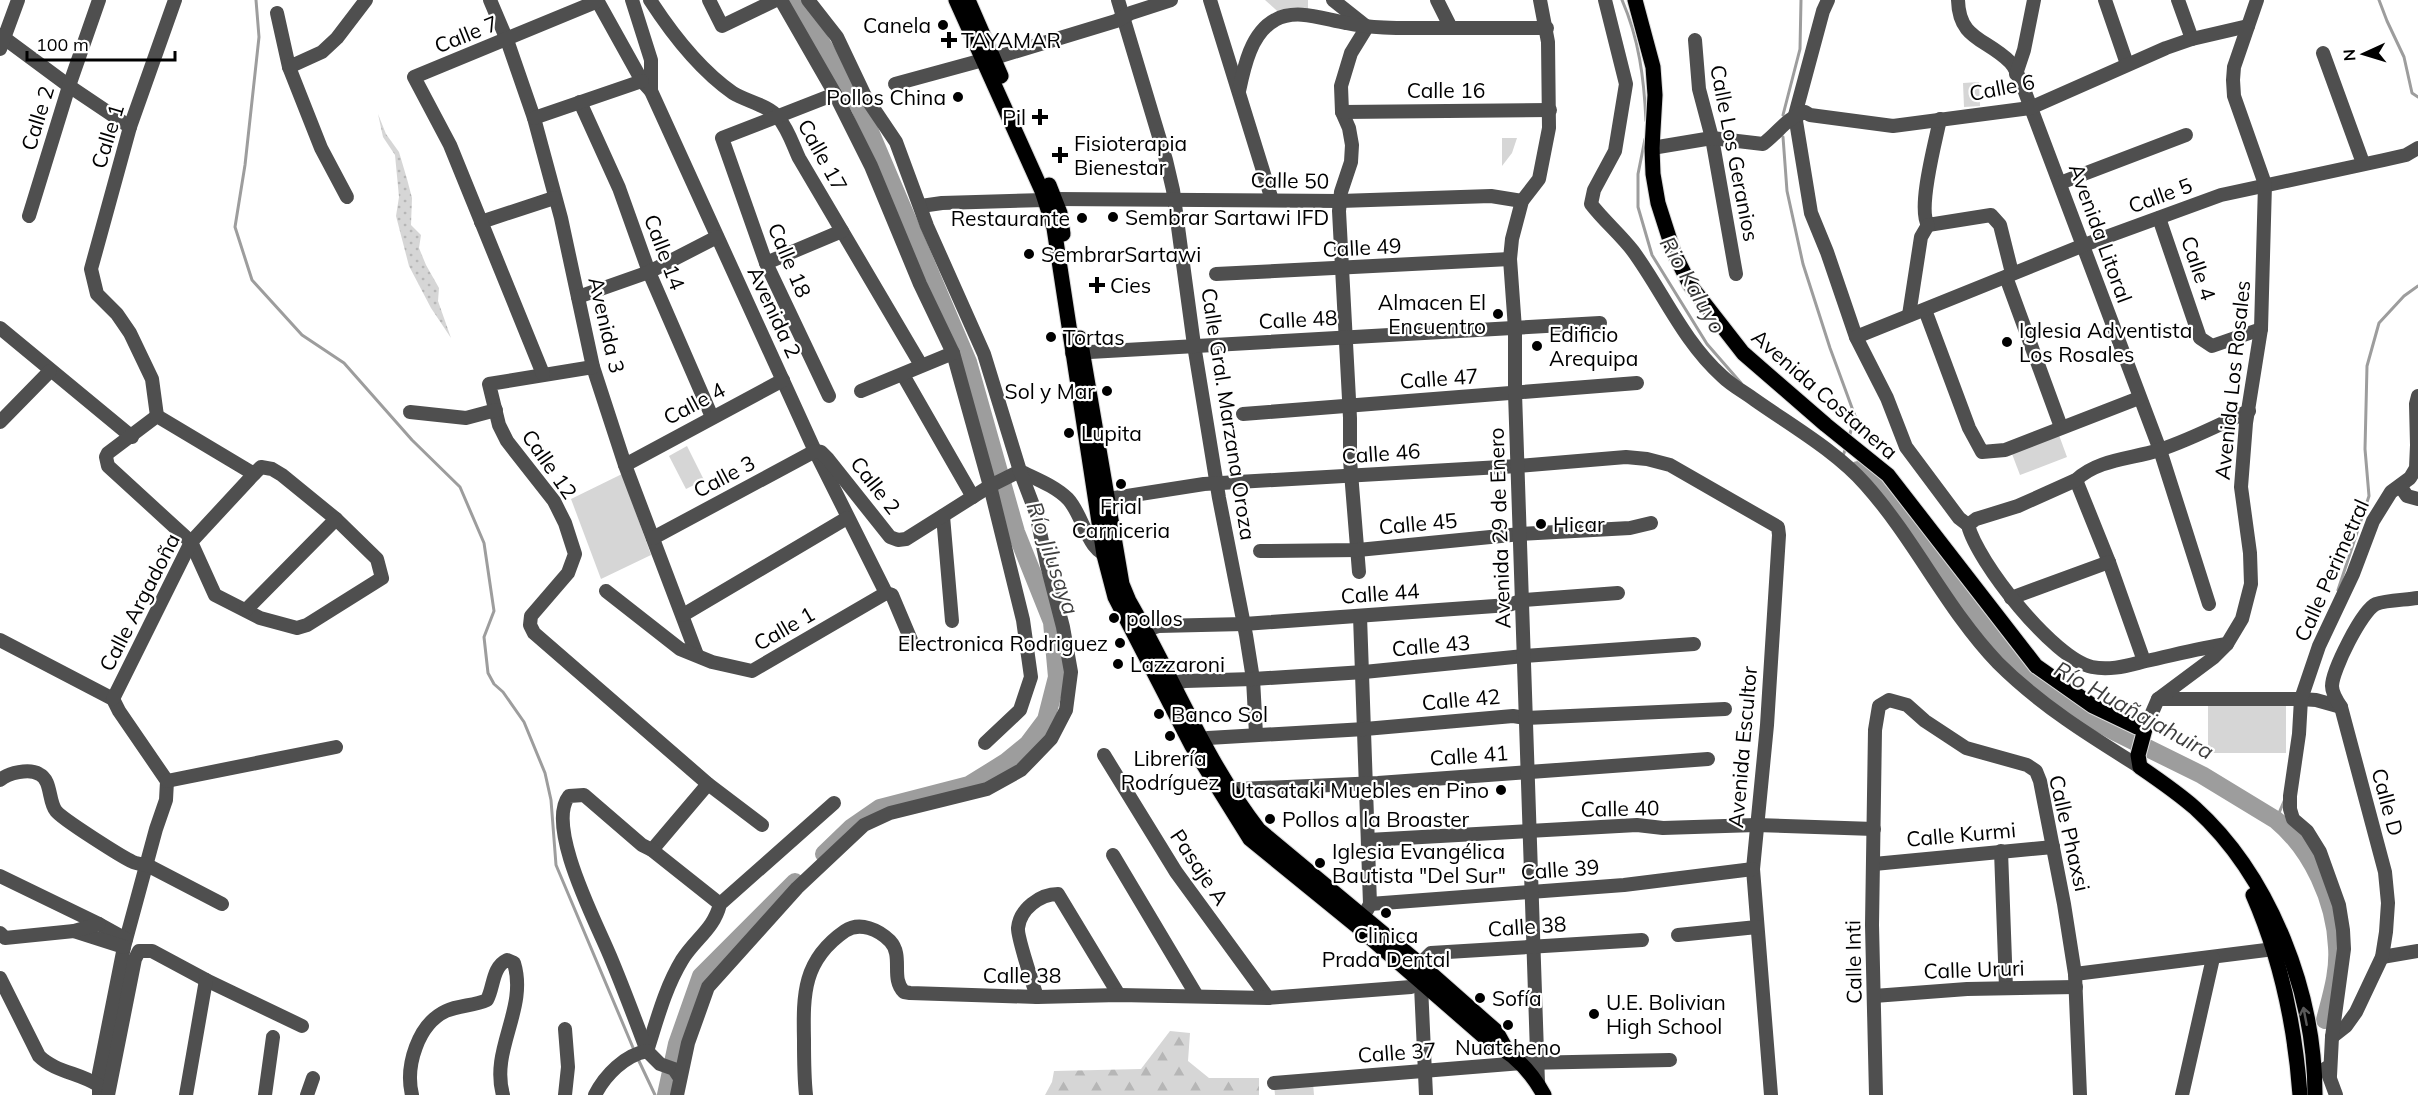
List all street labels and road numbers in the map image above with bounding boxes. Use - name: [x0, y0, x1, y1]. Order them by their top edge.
- street label: Calle 7: [430, 10, 502, 58]
- street label: Calle Los Geranios: [1705, 62, 1765, 244]
- street label: Calle 6: [1967, 68, 2037, 106]
- street label: Calle 16: [1407, 77, 1485, 103]
- street label: Calle 2: [15, 83, 59, 153]
- street label: Calle 1: [85, 101, 129, 171]
- street label: Calle 17: [793, 114, 853, 196]
- street label: Avenida Litoral: [2064, 160, 2138, 306]
- street label: Calle 50: [1250, 166, 1330, 194]
- street label: Calle 5: [2124, 171, 2196, 219]
- street label: Calle 14: [639, 211, 691, 294]
- street label: Calle 18: [763, 219, 817, 301]
- street label: Calle 49: [1322, 232, 1402, 262]
- street label: Calle 4: [2176, 233, 2222, 304]
- street label: Avenida 2: [743, 262, 807, 362]
- street label: Avenida 3: [583, 274, 631, 376]
- street label: Avenida Los Rosales: [2209, 279, 2255, 481]
- street label: Calle Gral. Marzana Oroza: [1196, 286, 1262, 542]
- street label: Calle 48: [1258, 304, 1338, 334]
- street label: Avenida Costanera: [1747, 323, 1903, 465]
- street label: Calle 47: [1399, 362, 1479, 394]
- street label: Calle 4: [659, 376, 730, 430]
- street label: Calle 12: [517, 424, 583, 504]
- street label: Avenida 29 de Enero: [1482, 427, 1516, 629]
- street label: Calle 46: [1341, 437, 1421, 469]
- street label: Calle 3: [689, 449, 759, 503]
- street label: Calle 2: [845, 451, 907, 519]
- street label: Calle Perimetral: [2288, 495, 2374, 645]
- street label: Calle 45: [1378, 507, 1458, 539]
- street label: Calle Argadoña: [93, 529, 185, 675]
- street label: Calle 44: [1340, 577, 1421, 609]
- street label: Calle 1: [749, 600, 819, 656]
- street label: Calle 43: [1391, 629, 1471, 661]
- street label: Avenida Escultor: [1722, 665, 1762, 829]
- street label: Calle 42: [1421, 683, 1501, 715]
- street label: Calle 41: [1429, 739, 1509, 771]
- street label: Calle D: [2366, 765, 2410, 839]
- street label: Calle Phaxsi: [2044, 772, 2096, 894]
- street label: Calle 40: [1580, 794, 1660, 822]
- street label: Calle Kurmi: [1905, 816, 2017, 852]
- street label: Pasaje A: [1165, 824, 1235, 910]
- street label: Calle 39: [1520, 853, 1600, 885]
- street label: Calle 38: [1487, 910, 1567, 942]
- street label: Calle Inti: [1839, 920, 1867, 1004]
- street label: Calle Ururi: [1923, 954, 2025, 984]
- street label: Calle 38: [983, 962, 1061, 988]
- street label: Calle 37: [1357, 1036, 1437, 1068]

